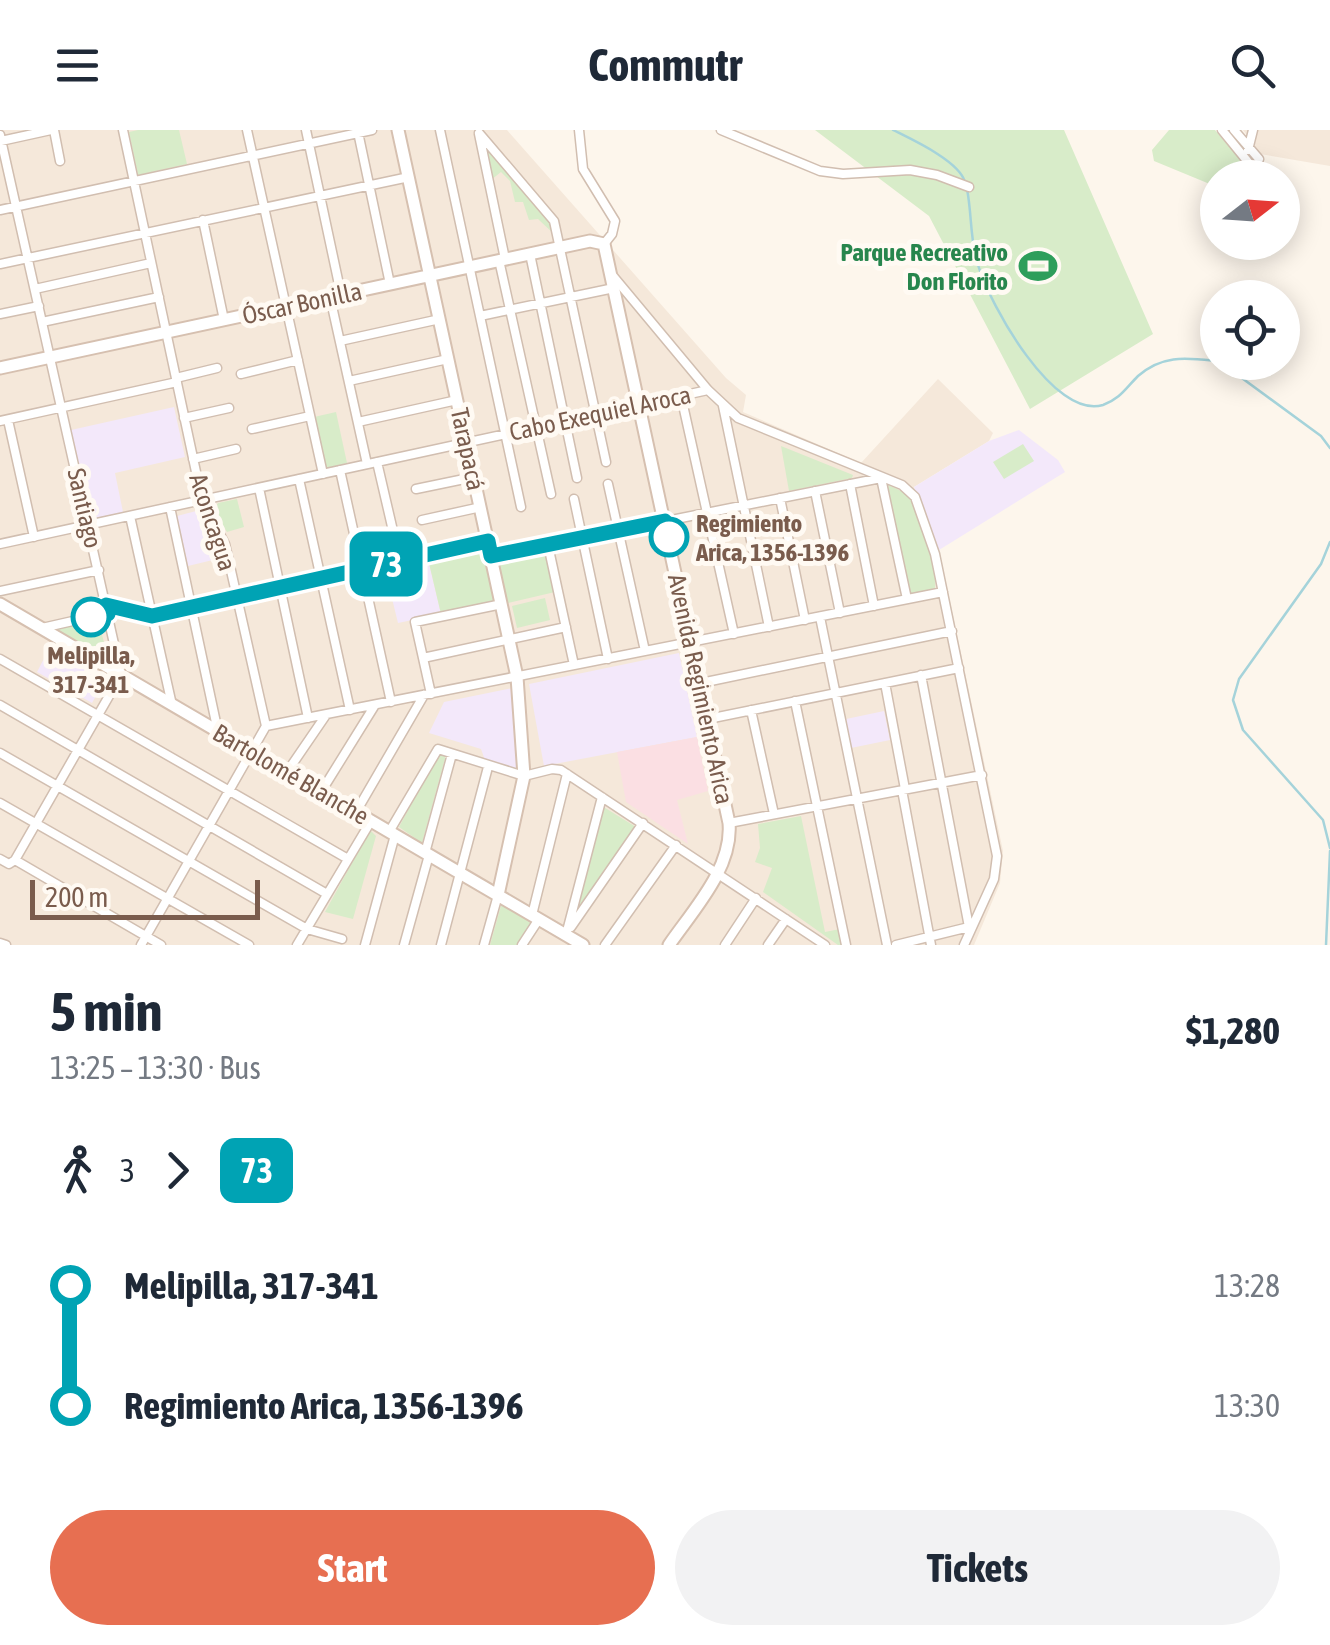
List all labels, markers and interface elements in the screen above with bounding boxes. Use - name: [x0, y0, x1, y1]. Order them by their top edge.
- icon: menu: [50, 38, 105, 93]
- icon: search: [1225, 38, 1280, 93]
- text: Commutr: [588, 39, 742, 91]
- north arrow: [1200, 160, 1300, 260]
- map controls: [1200, 160, 1300, 380]
- place label: Parque Recreativo Don Florito: [840, 238, 1008, 295]
- sports icon: Parque Recreativo Don Florito: [1017, 245, 1059, 287]
- street label: Óscar Bonilla: [240, 277, 364, 329]
- button: locate: [1200, 280, 1300, 380]
- street label: Cabo Exequiel Aroca: [507, 380, 693, 446]
- street label: Tarapacá: [446, 405, 490, 493]
- street label: Santiago: [62, 465, 108, 551]
- street label: Aconcagua: [184, 470, 242, 574]
- place label: Regimiento Arica, 1356-1396: [695, 509, 849, 566]
- marker: Regimiento Arica, 1356-1396: [650, 518, 688, 556]
- line badge: 73: [341, 532, 431, 596]
- text: 73: [370, 544, 402, 584]
- street label: Avenida Regimiento Arica: [663, 571, 739, 807]
- marker: Melipilla, 317-341: [72, 598, 110, 636]
- place label: Melipilla, 317-341: [47, 641, 135, 698]
- street label: Bartolomé Blanche: [208, 718, 374, 830]
- scale bar: [30, 875, 260, 920]
- text: 200 m: [45, 881, 108, 913]
- text: 5 min: [50, 980, 162, 1043]
- text: $1,280: [1186, 1009, 1280, 1052]
- text: 13:25 – 13:30 · Bus: [50, 1049, 261, 1086]
- icon: walk: [50, 1143, 105, 1198]
- icon: forward: [150, 1143, 205, 1198]
- text: 73: [240, 1150, 273, 1190]
- text: 3: [120, 1152, 135, 1189]
- text: Melipilla, 317-341: [124, 1264, 379, 1307]
- text: 13:28: [1214, 1267, 1280, 1304]
- text: Regimiento Arica, 1356-1396: [124, 1384, 524, 1427]
- text: 13:30: [1214, 1387, 1280, 1424]
- button: Start: [50, 1510, 655, 1625]
- button: Tickets: [675, 1510, 1280, 1625]

